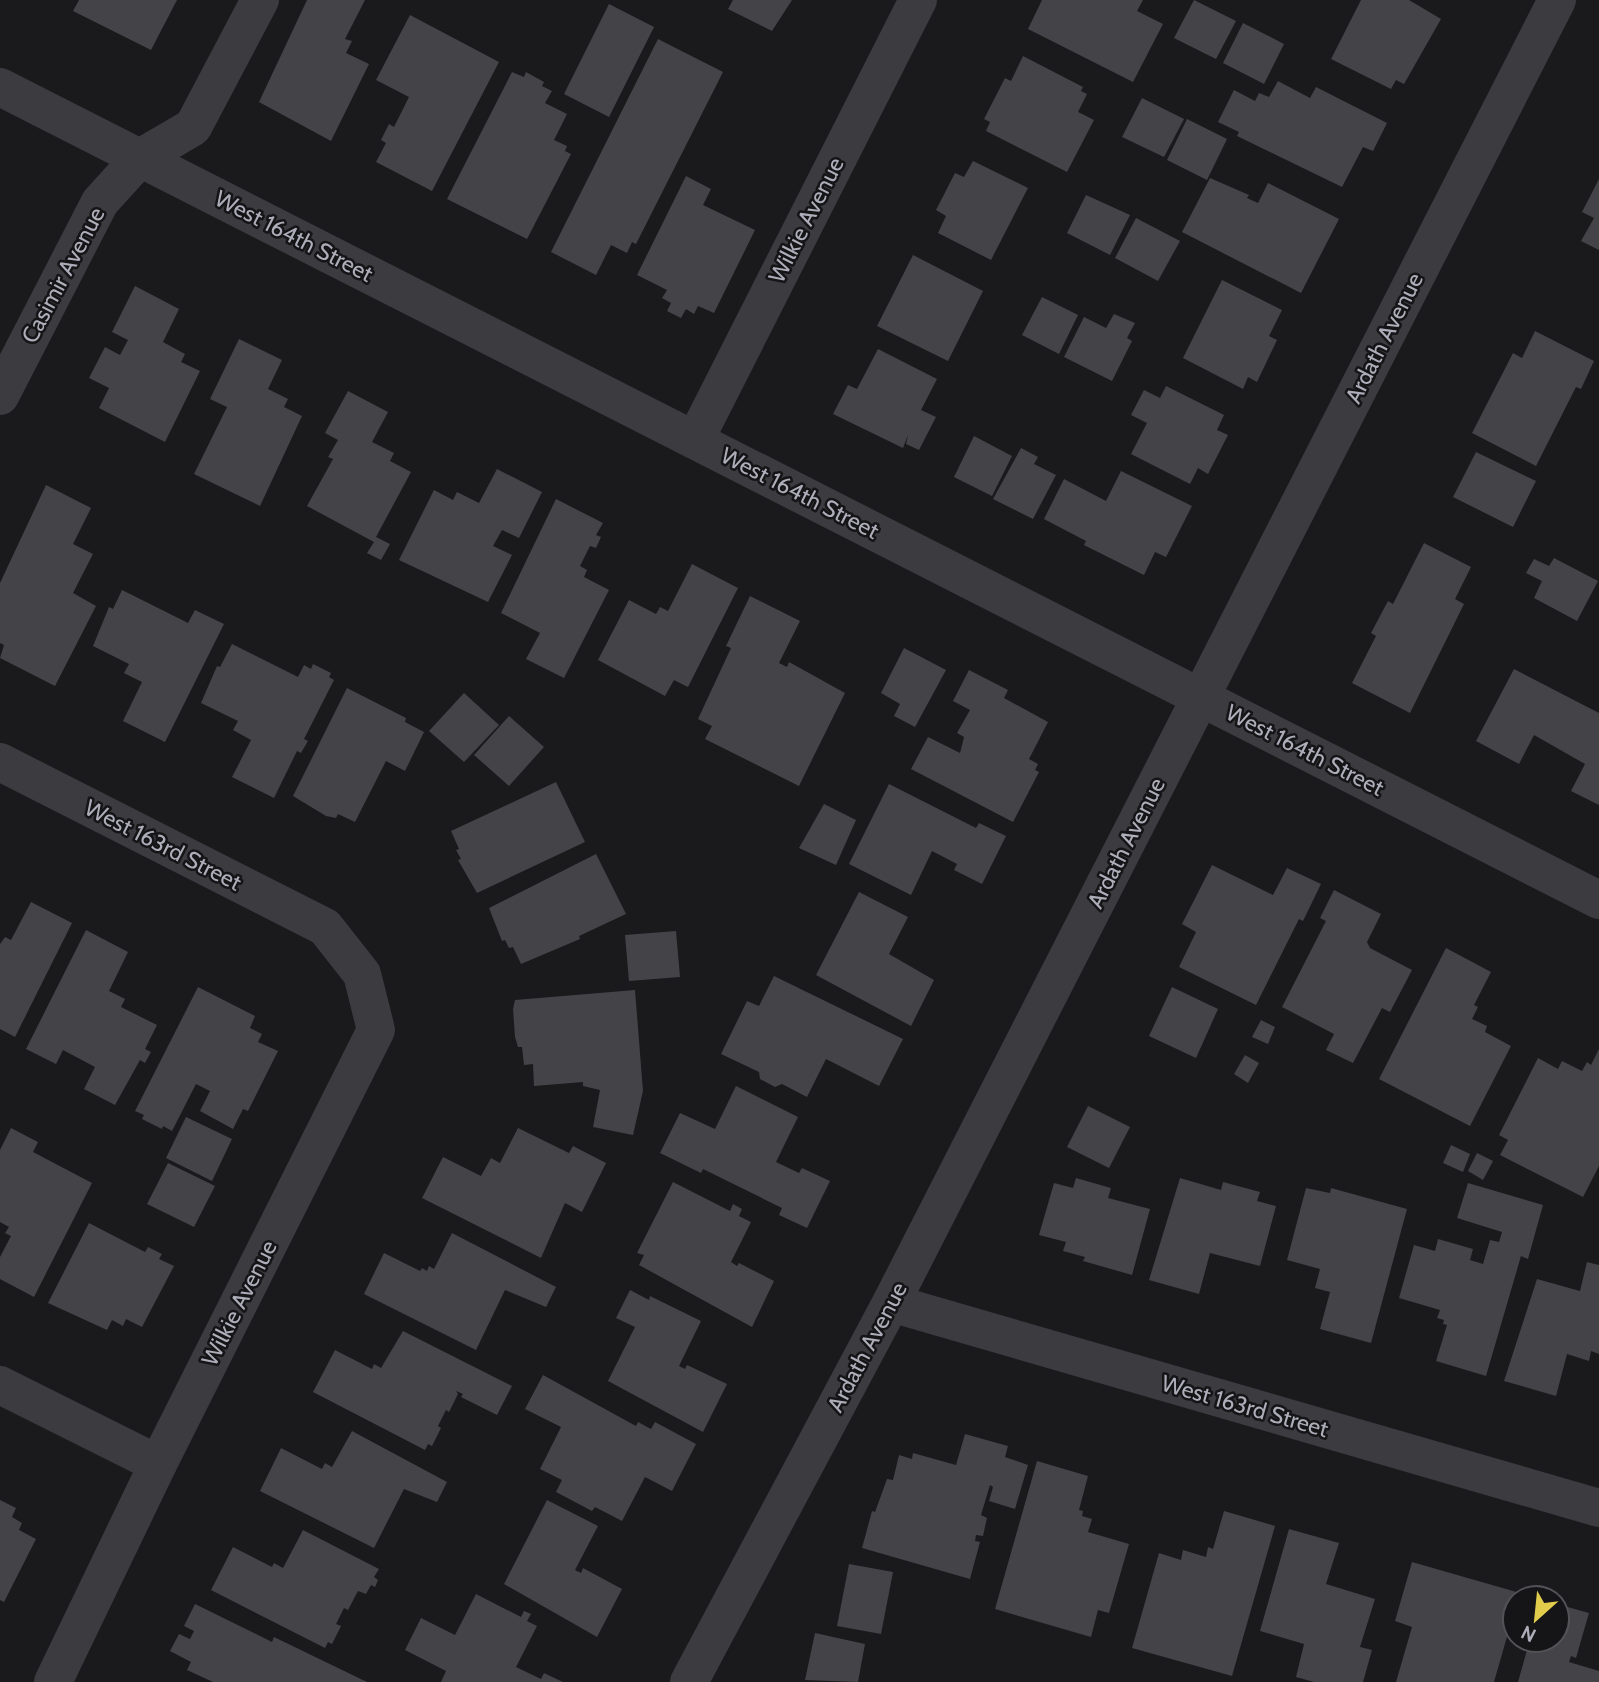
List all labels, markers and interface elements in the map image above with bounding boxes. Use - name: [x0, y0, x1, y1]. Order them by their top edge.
- street label: Wilkie Avenue: [762, 152, 850, 287]
- street label: West 164th Street: [210, 184, 378, 288]
- street label: Casimir Avenue: [15, 202, 111, 348]
- street label: Ardath Avenue: [1339, 268, 1429, 408]
- street label: West 164th Street: [716, 441, 884, 545]
- street label: West 164th Street: [1221, 698, 1389, 802]
- street label: Ardath Avenue: [1081, 773, 1171, 913]
- street label: West 163rd Street: [80, 793, 246, 897]
- street label: Wilkie Avenue: [195, 1235, 283, 1370]
- street label: Ardath Avenue: [821, 1277, 913, 1417]
- street label: West 163rd Street: [1158, 1369, 1332, 1443]
- north arrow: [1501, 1584, 1571, 1654]
- text: N: [1517, 1620, 1540, 1647]

